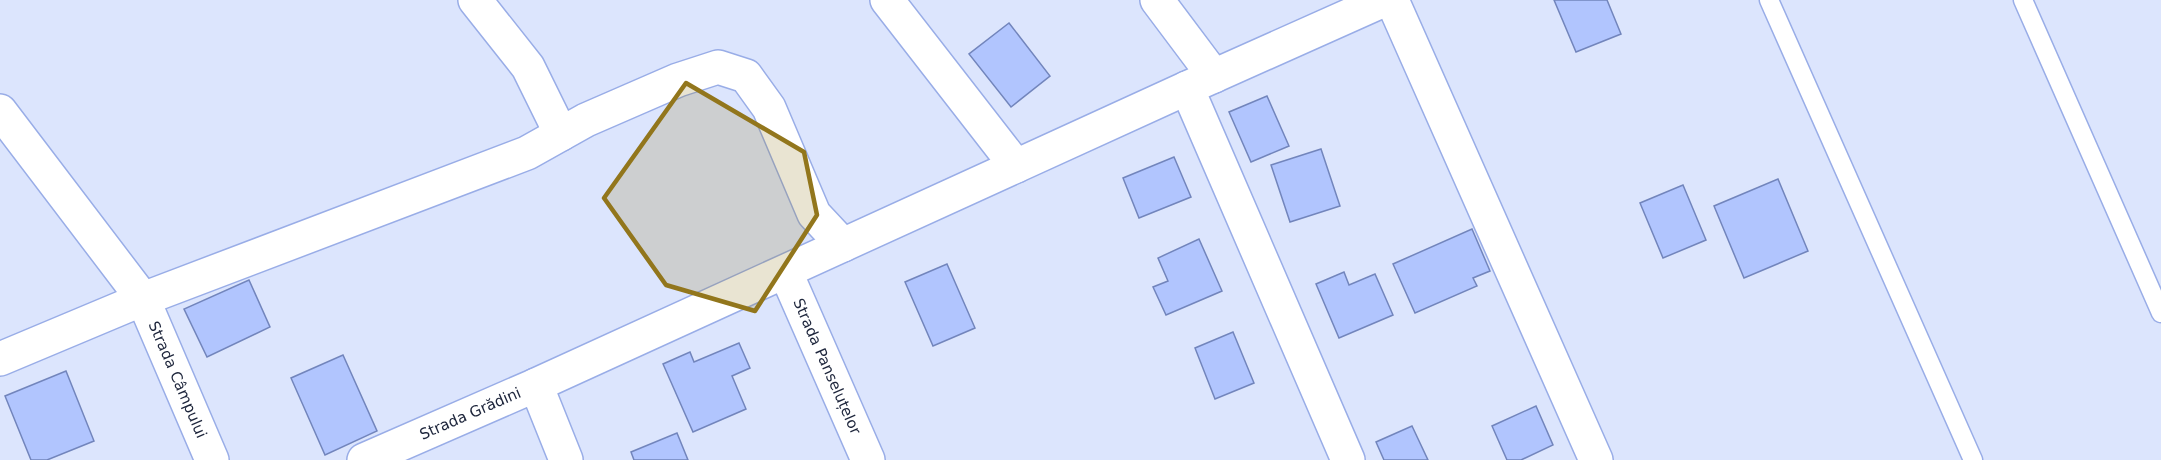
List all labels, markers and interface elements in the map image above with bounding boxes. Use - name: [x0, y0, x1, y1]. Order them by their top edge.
- street label: Strada Panseluțelor: [789, 296, 865, 438]
- street label: Strada Câmpului: [145, 318, 211, 441]
- street label: Strada Grădini: [417, 384, 524, 444]

